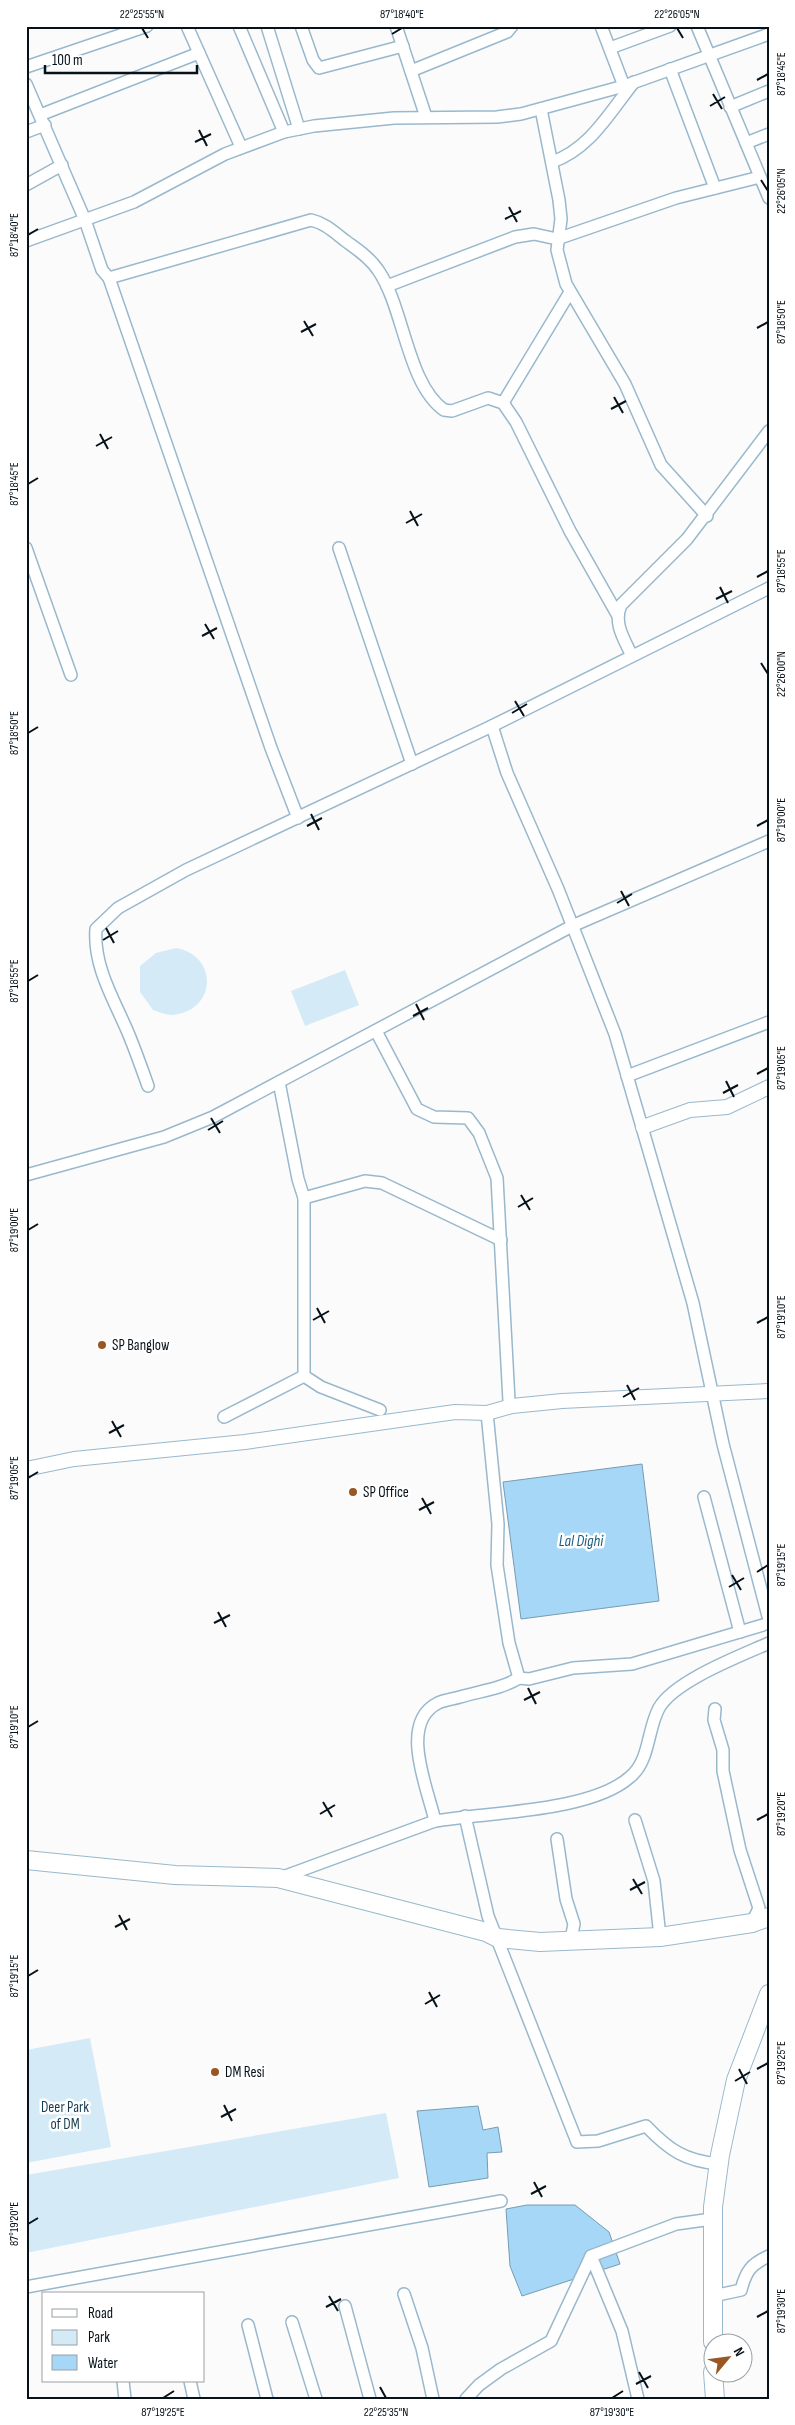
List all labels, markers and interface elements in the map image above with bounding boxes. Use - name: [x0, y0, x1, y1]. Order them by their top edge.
- text: 22°25'55"N: [120, 7, 164, 22]
- text: 87°18'40"E: [380, 7, 424, 22]
- text: 22°26'05"N: [654, 7, 700, 22]
- scale bar: [45, 42, 198, 74]
- text: 100 m: [52, 51, 83, 70]
- text: 87°18'45"E: [774, 52, 789, 96]
- text: 22°26'05"N: [774, 168, 789, 214]
- text: 87°18'40"E: [7, 213, 22, 257]
- text: 87°18'50"E: [774, 300, 789, 344]
- text: 87°18'45"E: [7, 462, 22, 506]
- text: 87°18'55"E: [774, 549, 789, 593]
- text: 22°26'00"N: [774, 651, 789, 697]
- text: 87°18'50"E: [7, 711, 22, 755]
- text: 87°19'00"E: [774, 798, 789, 842]
- text: 87°18'55"E: [7, 959, 22, 1003]
- text: 87°19'05"E: [774, 1046, 789, 1090]
- text: 87°19'00"E: [7, 1208, 22, 1252]
- text: 87°19'10"E: [774, 1295, 789, 1339]
- place label: SP Banglow: [112, 1336, 170, 1355]
- marker: SP Banglow: [96, 1339, 108, 1351]
- text: 87°19'05"E: [7, 1456, 22, 1500]
- place label: SP Office: [363, 1483, 409, 1502]
- marker: SP Office: [347, 1486, 359, 1498]
- water label: Lal Dighi: [559, 1532, 604, 1551]
- text: 87°19'15"E: [774, 1544, 789, 1586]
- text: 87°19'10"E: [7, 1705, 22, 1749]
- text: 87°19'20"E: [774, 1792, 789, 1836]
- text: 87°19'15"E: [7, 1955, 22, 1997]
- text: 87°19'25"E: [774, 2041, 789, 2085]
- place label: DM Resi: [225, 2063, 265, 2082]
- marker: DM Resi: [209, 2066, 221, 2078]
- park label: Deer Park of DM: [41, 2098, 89, 2134]
- text: 87°19'20"E: [7, 2202, 22, 2246]
- text: 87°19'30"E: [774, 2289, 789, 2333]
- legend: [42, 2292, 205, 2382]
- text: Road: [88, 2304, 113, 2323]
- text: Park: [88, 2328, 110, 2347]
- north arrow: [702, 2332, 752, 2382]
- text: N: [730, 2345, 748, 2359]
- text: Water: [88, 2354, 119, 2373]
- text: 87°19'25"E: [141, 2405, 185, 2420]
- text: 22°25'35"N: [364, 2405, 408, 2420]
- text: 87°19'30"E: [590, 2405, 634, 2420]

